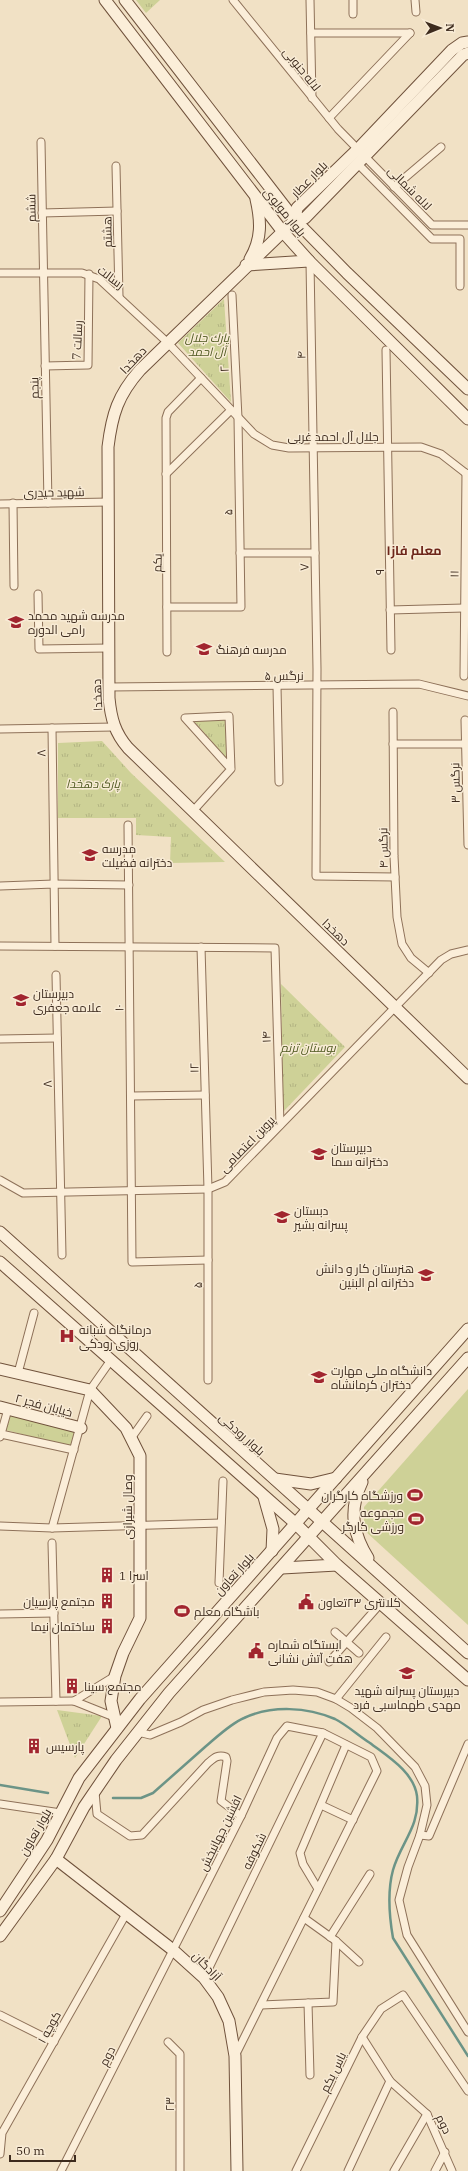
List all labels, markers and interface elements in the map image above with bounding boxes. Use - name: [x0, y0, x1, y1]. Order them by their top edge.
- north arrow: [420, 8, 460, 48]
- text: N: [443, 23, 457, 33]
- street label: لاله جنوبی: [280, 44, 324, 94]
- street label: بلوار عطار: [287, 158, 330, 201]
- street label: لاله شمالی: [385, 163, 435, 213]
- street label: بلوار مولوی: [261, 185, 309, 239]
- street label: ششم: [23, 194, 40, 222]
- street label: هشتم: [99, 216, 116, 248]
- street label: رسالت: [95, 262, 127, 292]
- street label: رسالت 7: [68, 320, 86, 360]
- park label: پارك جلال آل احمد: [185, 330, 230, 359]
- street label: دهخدا: [117, 343, 150, 377]
- street label: ۴: [293, 351, 309, 359]
- street label: ۲: [216, 365, 232, 373]
- street label: پنجم: [26, 376, 44, 399]
- street label: جلال آل احمد غربی: [287, 429, 379, 444]
- street label: شهید حیدری: [23, 484, 85, 500]
- street label: ۵: [220, 509, 236, 515]
- district label: معلم فاز۱: [386, 542, 442, 560]
- street label: یکم: [149, 553, 166, 573]
- street label: ۷: [296, 563, 312, 571]
- street label: ۹: [372, 569, 387, 575]
- street label: ۱۱: [446, 570, 462, 578]
- place label: مدرسه شهید محمد رامی الدوره: [28, 608, 125, 637]
- school or university icon: مدرسه شهید محمد رامی الدوره: [7, 613, 25, 631]
- school or university icon: مدرسه فرهنگ: [195, 640, 213, 658]
- place label: مدرسه فرهنگ: [216, 642, 287, 657]
- street label: نرگس ۵: [264, 668, 304, 683]
- street label: دهخدا: [89, 678, 105, 711]
- street label: ۸: [33, 749, 49, 757]
- street label: نرگس ۳: [447, 762, 463, 804]
- park label: پارک دهخدا: [66, 776, 121, 792]
- street label: نرگس ۴: [375, 828, 391, 868]
- place label: مدرسه دخترانه فضيلت: [102, 841, 172, 870]
- school or university icon: مدرسه دخترانه فضيلت: [81, 846, 99, 864]
- street label: دهخدا: [319, 915, 353, 949]
- place label: دبیرستان علامه جعفری: [33, 986, 102, 1015]
- school or university icon: دبیرستان علامه جعفری: [12, 991, 30, 1009]
- street label: ۱۰: [111, 1005, 127, 1011]
- street label: ۱۴: [258, 1031, 274, 1043]
- park label: بوستان ترنم: [279, 1040, 337, 1056]
- street label: ۱۲: [186, 1063, 202, 1073]
- street label: ۸: [39, 1079, 55, 1088]
- street label: پروین اعتصامی: [216, 1112, 280, 1177]
- place label: دبیرستان دخترانه سما: [331, 1140, 389, 1169]
- school or university icon: دبیرستان دخترانه سما: [310, 1145, 328, 1163]
- place label: دبستان پسرانه بشير: [293, 1203, 349, 1234]
- school or university icon: دبستان پسرانه بشير: [273, 1208, 291, 1226]
- place label: هنرستان کار و دانش دخترانه ام البنین: [316, 1261, 414, 1291]
- school or university icon: هنرستان کار و دانش دخترانه ام البنین: [417, 1266, 435, 1284]
- street label: ۵: [190, 1282, 205, 1288]
- place label: درمانگاه شبانه روزی رودکی: [79, 1322, 152, 1351]
- hospital icon: درمانگاه شبانه روزی رودکی: [58, 1327, 76, 1345]
- place label: دانشگاه ملی مهارت دختران کرمانشاه: [331, 1363, 432, 1392]
- school or university icon: دانشگاه ملی مهارت دختران کرمانشاه: [310, 1368, 328, 1386]
- street label: خیابان فجر ۲: [14, 1390, 74, 1420]
- street label: بلوار رودکی: [216, 1409, 268, 1459]
- street label: وصال شیرازی: [120, 1475, 135, 1539]
- sports icon: ورزشگاه کارگران: [406, 1486, 424, 1504]
- place label: ورزشگاه کارگران: [321, 1488, 403, 1503]
- place label: مجموعه ورزشی کارگر: [341, 1505, 404, 1534]
- sports icon: مجموعه ورزشی کارگر: [407, 1510, 425, 1528]
- street label: بلوار تعاون: [211, 1550, 257, 1598]
- building icon: اسرا 1: [98, 1566, 116, 1584]
- place label: اسرا 1: [119, 1568, 149, 1583]
- building icon: مجتمع پارسیان: [98, 1592, 116, 1610]
- public building icon: کلانتری ۲۳تعاون: [297, 1593, 315, 1611]
- place label: مجتمع پارسیان: [23, 1594, 95, 1611]
- place label: کلانتری ۲۳تعاون: [318, 1595, 401, 1610]
- sports icon: باشگاه معلم: [173, 1602, 191, 1620]
- place label: باشگاه معلم: [194, 1604, 259, 1620]
- building icon: ساختمان نیما: [98, 1617, 116, 1635]
- place label: ساختمان نیما: [31, 1619, 95, 1634]
- place label: ایستگاه شماره هفت آتش نشانی: [268, 1637, 353, 1666]
- public building icon: ایستگاه شماره هفت آتش نشانی: [247, 1642, 265, 1660]
- school or university icon: دبیرستان پسرانه شهید مهدی طهماسبی فرد: [398, 1664, 416, 1682]
- building icon: مجتمع سینا: [63, 1677, 81, 1695]
- place label: مجتمع سینا: [84, 1679, 141, 1695]
- place label: دبیرستان پسرانه شهید مهدی طهماسبی فرد: [353, 1683, 461, 1712]
- building icon: پارسیس: [25, 1737, 43, 1755]
- place label: پارسیس: [46, 1739, 85, 1756]
- street label: افشین جهانبخش: [195, 1793, 245, 1873]
- street label: بلوار تعاون: [16, 1806, 54, 1858]
- street label: شکوفه: [239, 1830, 269, 1872]
- street label: آزادگان: [189, 1948, 225, 1984]
- street label: کوچه ۱: [34, 2008, 66, 2047]
- street label: دوم: [96, 2044, 119, 2069]
- street label: یاس یکم: [317, 2049, 350, 2095]
- street label: ۲۳: [162, 2097, 177, 2111]
- street label: دوم: [432, 2112, 455, 2137]
- scale bar: [10, 2137, 75, 2163]
- text: 50 m: [16, 2143, 45, 2158]

